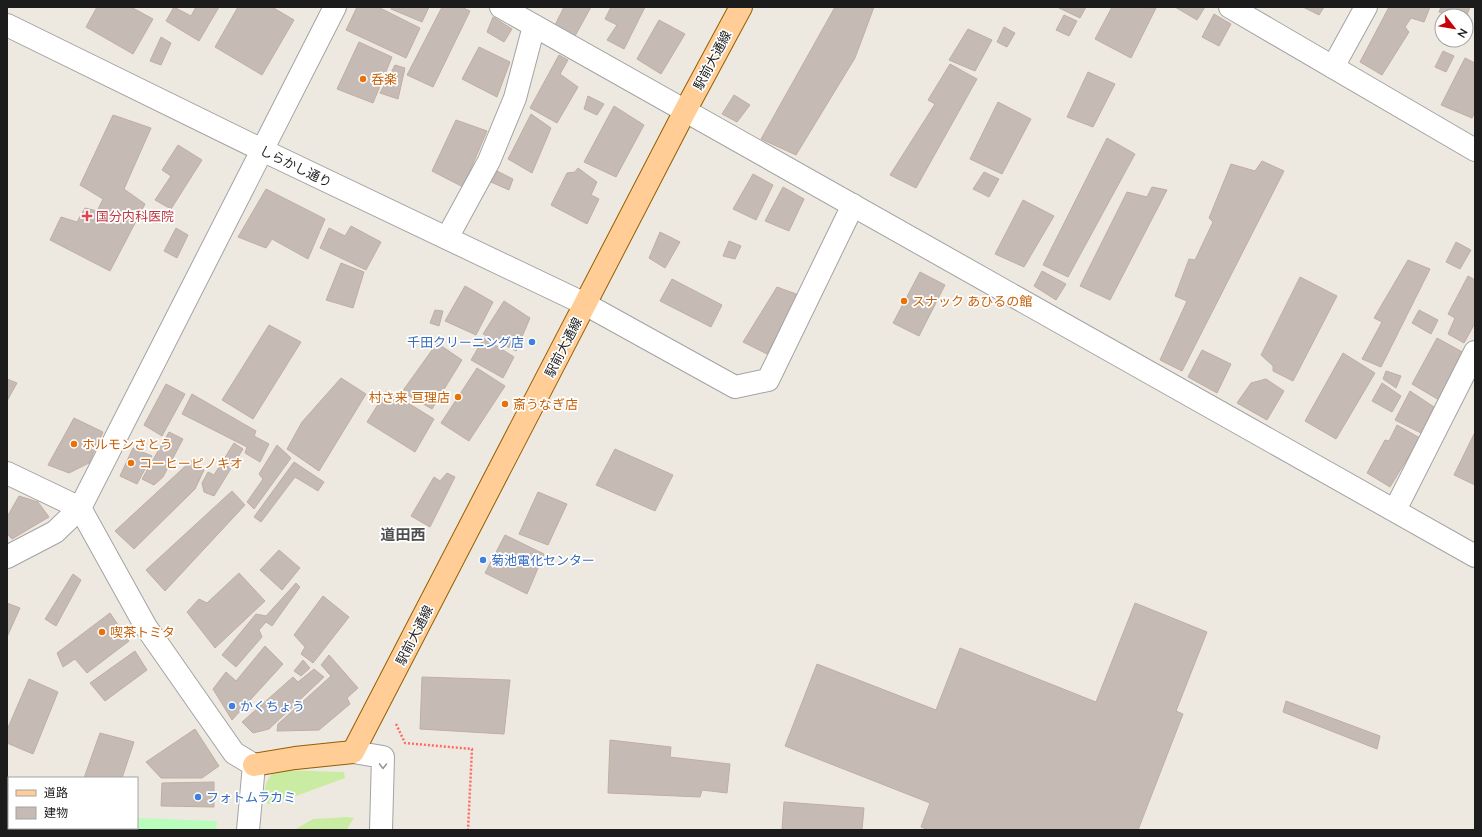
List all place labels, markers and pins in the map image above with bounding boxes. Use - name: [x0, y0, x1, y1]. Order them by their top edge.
- place label: 呑楽: [371, 71, 397, 87]
- marker: 呑楽: [358, 74, 368, 84]
- place label: 国分内科医院: [96, 208, 174, 224]
- marker: 国分内科医院: [81, 210, 93, 222]
- place label: スナック あひるの館: [912, 293, 1032, 309]
- marker: スナック あひるの館: [899, 296, 909, 306]
- place label: 千田クリーニング店: [407, 334, 524, 350]
- marker: 千田クリーニング店: [527, 337, 537, 347]
- place label: 村さ来 亘理店: [369, 389, 450, 405]
- marker: 村さ来 亘理店: [453, 392, 463, 402]
- place label: 斎うなぎ店: [513, 396, 578, 412]
- marker: 斎うなぎ店: [500, 399, 510, 409]
- place label: ホルモンさとう: [82, 436, 173, 452]
- marker: ホルモンさとう: [69, 439, 79, 449]
- place label: コーヒーピノキオ: [139, 455, 243, 471]
- marker: コーヒーピノキオ: [126, 458, 136, 468]
- place label: 菊池電化センター: [491, 552, 595, 568]
- marker: 菊池電化センター: [478, 555, 488, 565]
- place label: 喫茶トミタ: [110, 624, 175, 640]
- marker: 喫茶トミタ: [97, 627, 107, 637]
- place label: かくちょう: [240, 698, 305, 714]
- marker: かくちょう: [227, 701, 237, 711]
- place label: フォトムラカミ: [206, 789, 296, 805]
- marker: フォトムラカミ: [193, 792, 203, 802]

